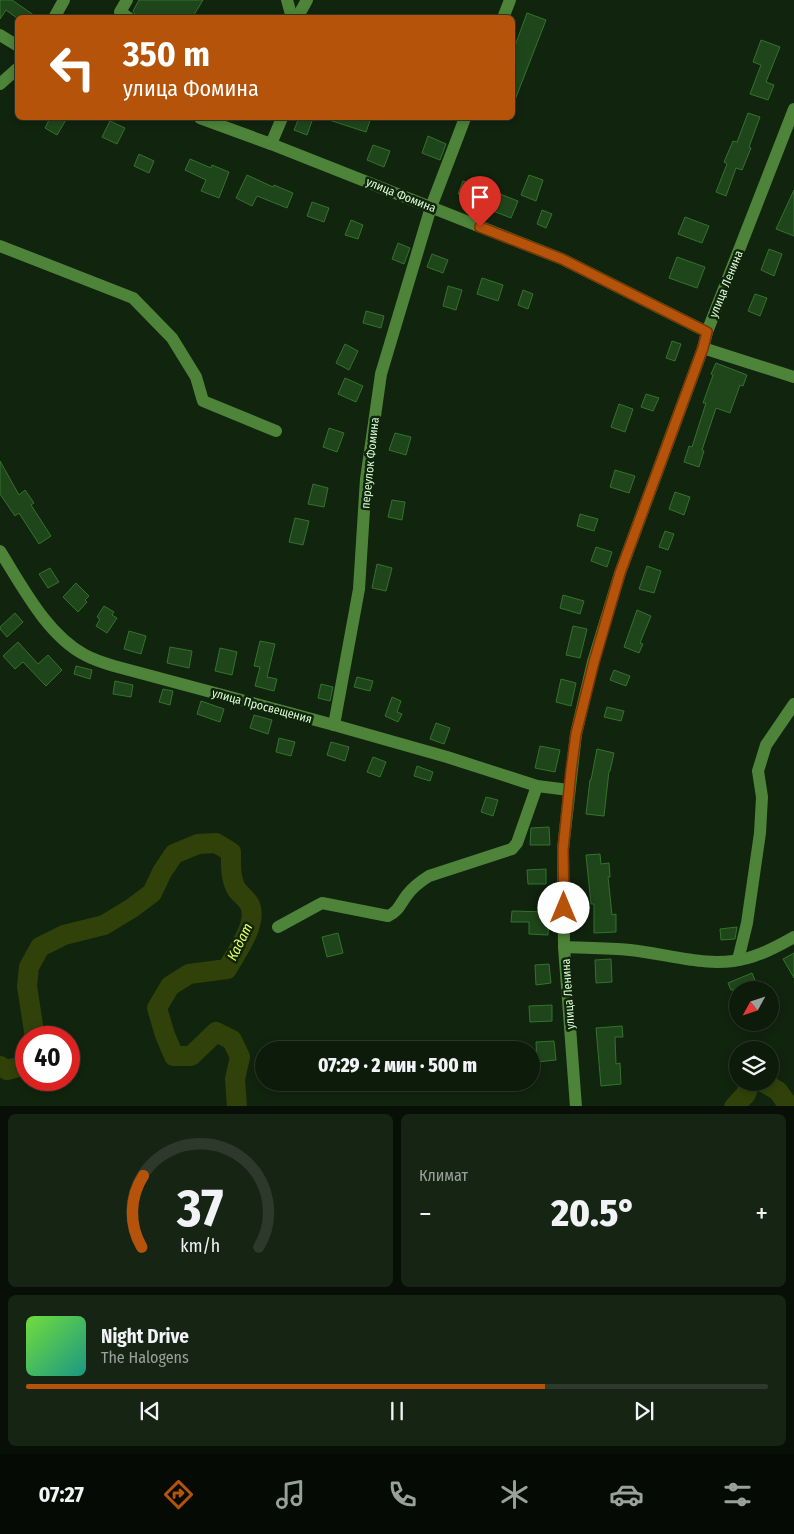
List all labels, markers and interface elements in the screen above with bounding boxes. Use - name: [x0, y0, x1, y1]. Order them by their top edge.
- text: 350 m: [123, 33, 210, 75]
- icon: left: [40, 35, 105, 100]
- text: улица Фомина: [123, 75, 259, 102]
- street label: улица Фомина: [364, 175, 438, 215]
- pin: [459, 176, 501, 227]
- icon: arrive: [466, 183, 494, 211]
- street label: улица Ленина: [706, 248, 746, 320]
- street label: переулок Фомина: [358, 416, 382, 509]
- street label: улица Просвещения: [210, 686, 314, 726]
- position arrow: [537, 881, 589, 933]
- water label: Кадат: [224, 920, 256, 964]
- street label: улица Ленина: [559, 958, 577, 1030]
- north arrow: [729, 981, 779, 1031]
- map controls: [729, 981, 779, 1091]
- speed limit sign: 40: [15, 1026, 80, 1091]
- button: layers: [729, 1041, 779, 1091]
- text: 07:29 · 2 мин · 500 m: [318, 1054, 477, 1077]
- text: Климат: [419, 1166, 468, 1185]
- text: 37: [176, 1177, 224, 1240]
- text: 20.5°: [551, 1190, 636, 1236]
- text: −: [419, 1197, 432, 1230]
- text: +: [755, 1197, 768, 1230]
- text: km/h: [181, 1235, 220, 1257]
- text: Night Drive: [101, 1325, 189, 1348]
- text: The Halogens: [101, 1348, 189, 1367]
- icon: previous: [136, 1397, 164, 1425]
- icon: pause: [383, 1397, 411, 1425]
- icon: next: [630, 1397, 658, 1425]
- icon: directions: [161, 1477, 196, 1512]
- icon: music: [273, 1477, 308, 1512]
- icon: phone: [385, 1477, 420, 1512]
- icon: climate: [497, 1477, 532, 1512]
- icon: car: [609, 1477, 644, 1512]
- icon: filters: [720, 1477, 755, 1512]
- text: 07:27: [38, 1481, 84, 1508]

